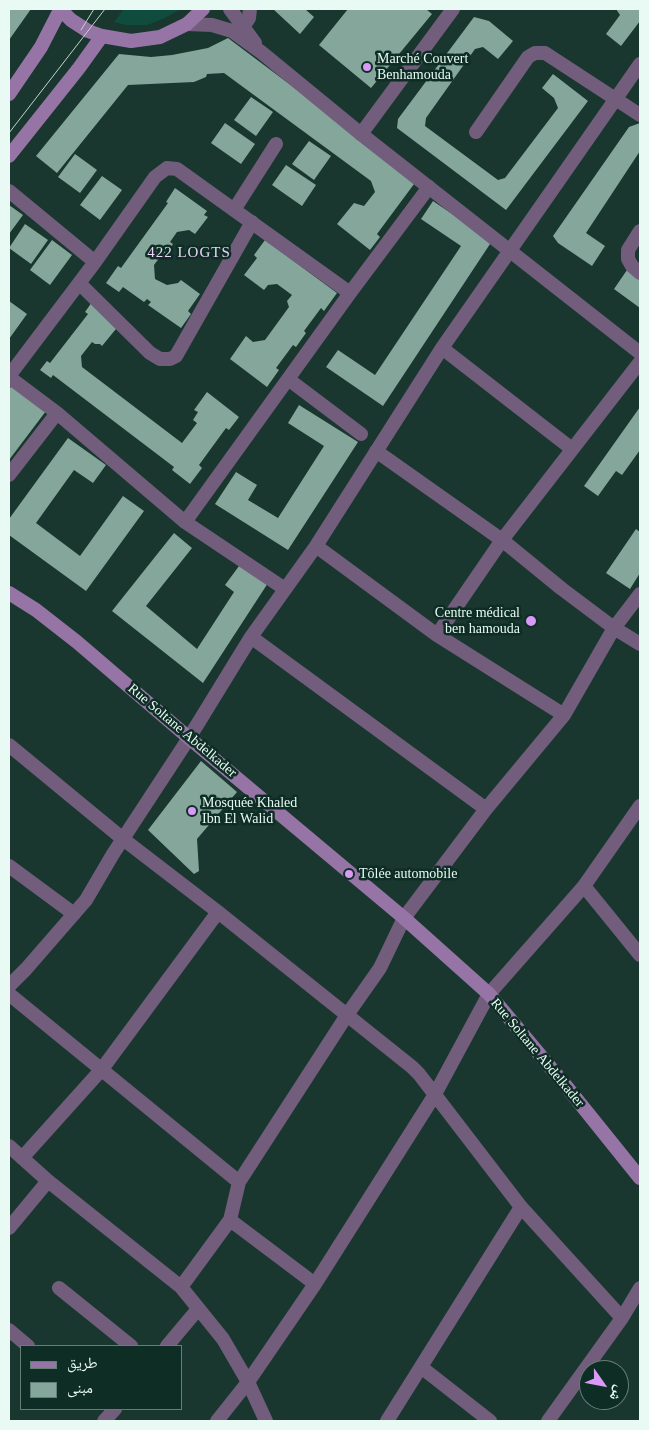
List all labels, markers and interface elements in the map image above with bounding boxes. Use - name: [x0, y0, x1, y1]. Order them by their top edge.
- place label: Marché Couvert Benhamouda: [377, 51, 484, 84]
- marker: Marché Couvert Benhamouda: [361, 61, 373, 73]
- district label: 422 LOGTS: [145, 244, 233, 262]
- place label: Centre médical ben hamouda: [420, 605, 520, 638]
- marker: Centre médical ben hamouda: [524, 614, 538, 628]
- street label: Rue Soltane Abdelkader: [116, 674, 248, 788]
- place label: Mosquée Khaled Ibn El Walid: [202, 795, 312, 828]
- marker: Mosquée Khaled Ibn El Walid: [186, 805, 198, 817]
- place label: Tôlée automobile: [359, 866, 473, 882]
- marker: Tôlée automobile: [343, 868, 355, 880]
- street label: Rue Soltane Abdelkader: [480, 987, 594, 1119]
- legend: [20, 1345, 182, 1410]
- text: طريق: [67, 1352, 98, 1378]
- north arrow: [579, 1360, 629, 1410]
- text: مبنى: [67, 1377, 93, 1403]
- text: ش: [602, 1380, 630, 1405]

